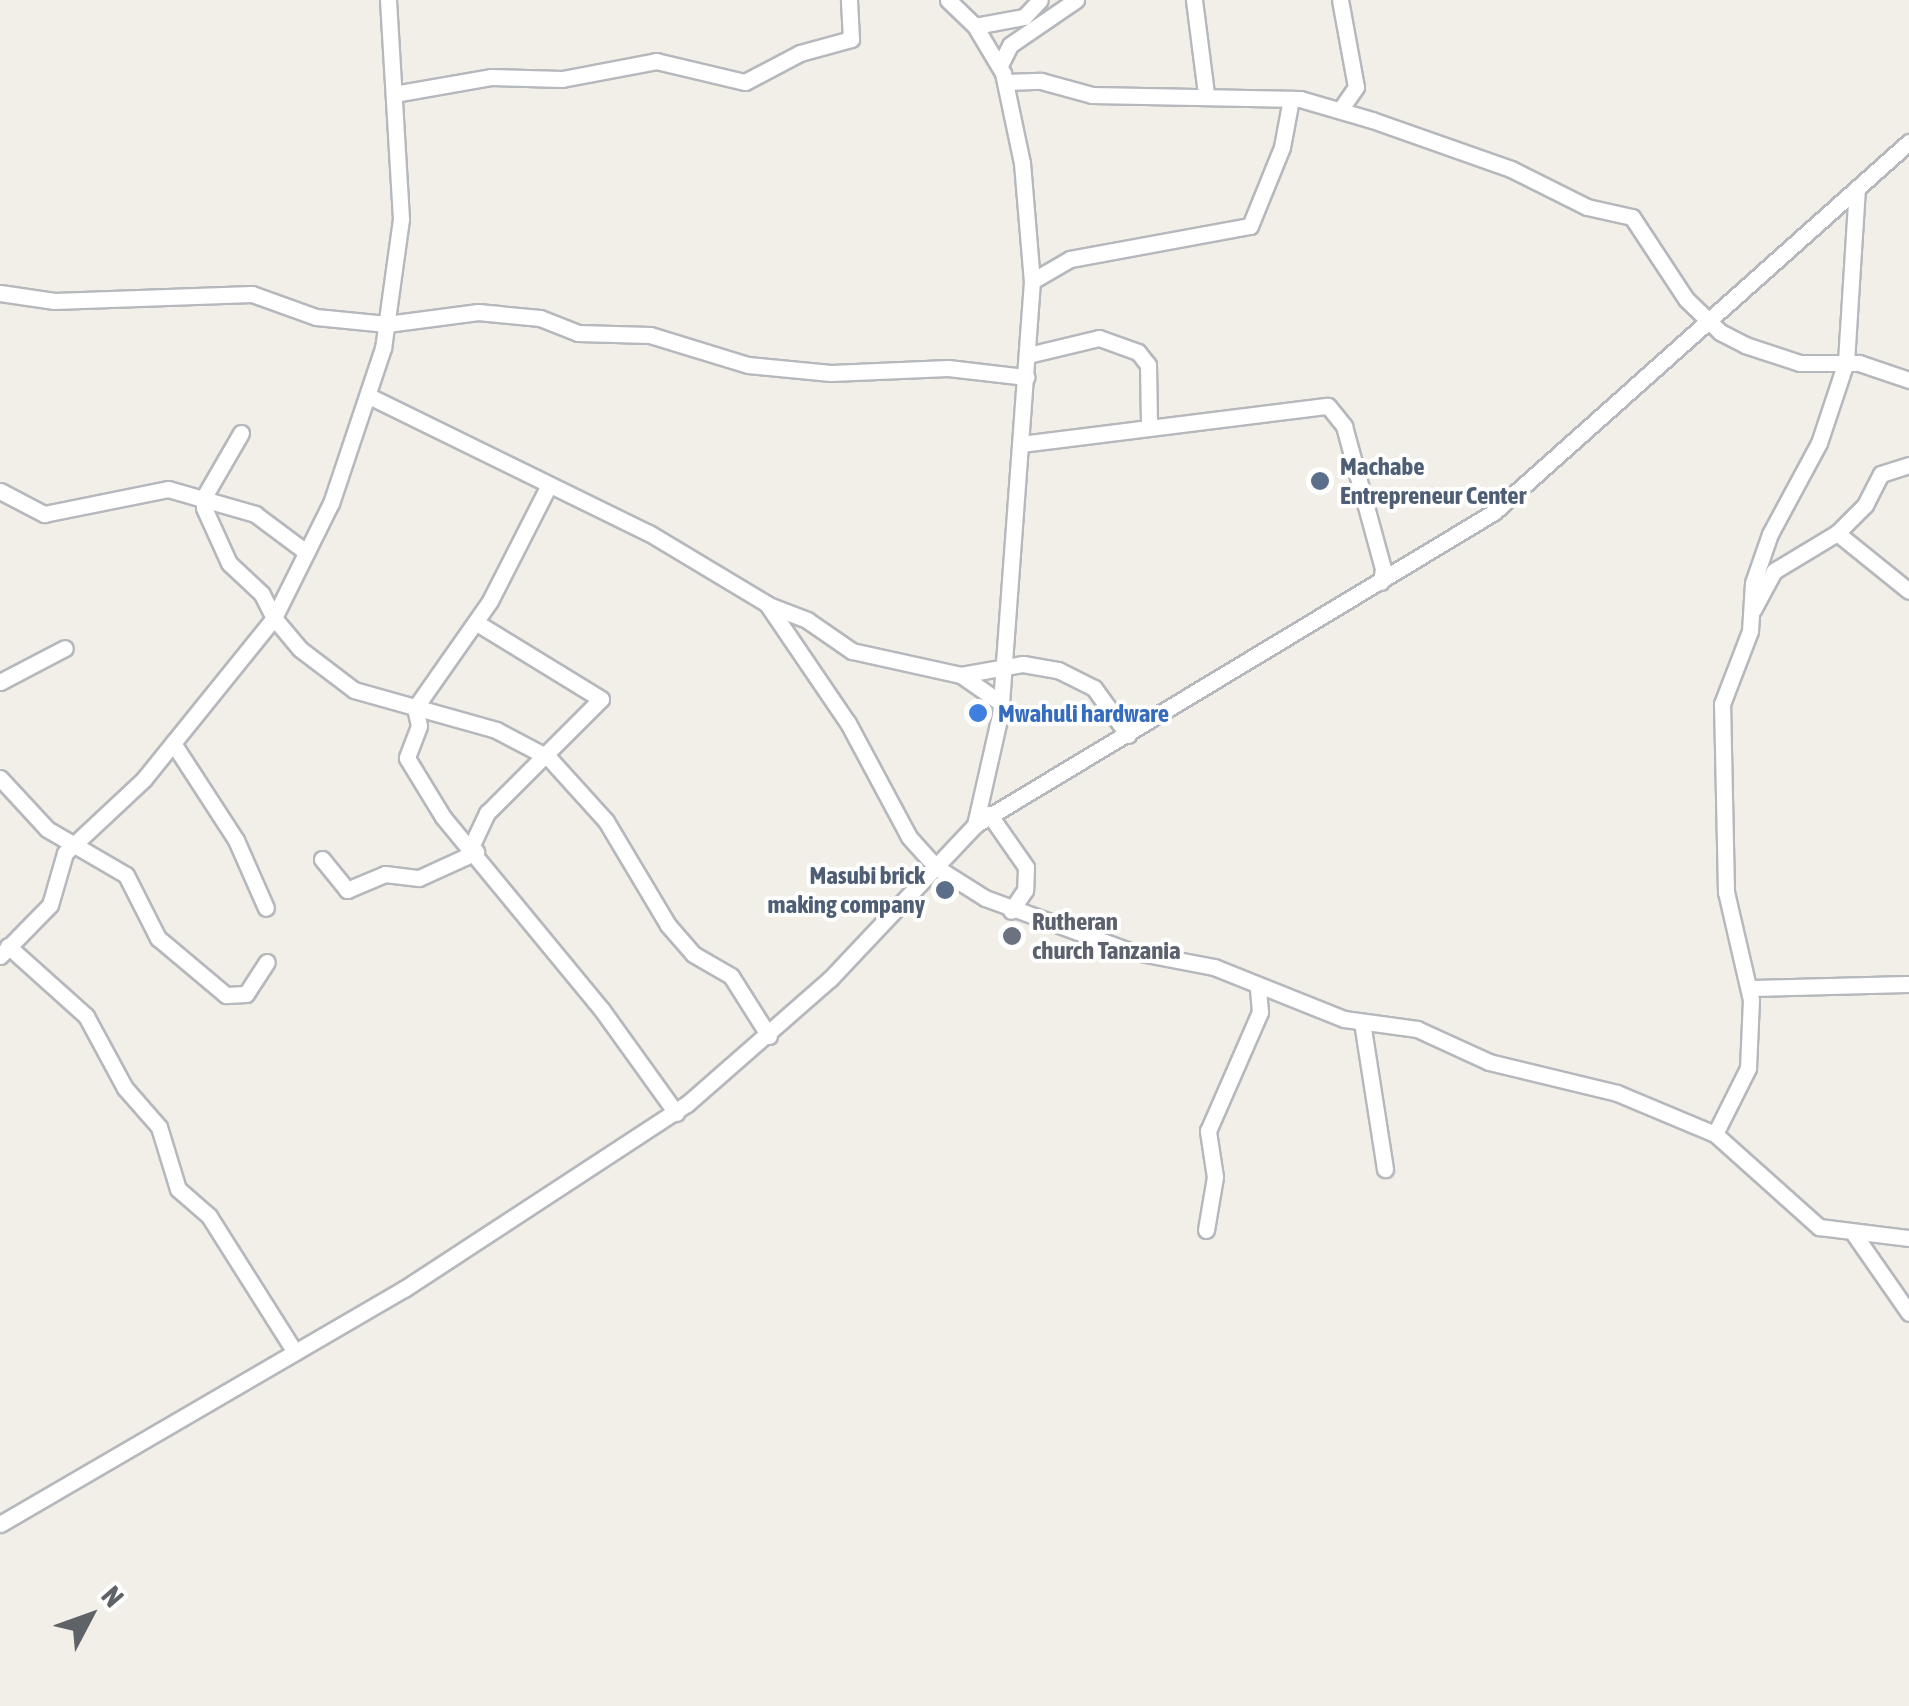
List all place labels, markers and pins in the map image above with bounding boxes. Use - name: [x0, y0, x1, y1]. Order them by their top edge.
- place label: Machabe Entrepreneur Center: [1340, 452, 1526, 511]
- marker: Machabe Entrepreneur Center: [1309, 470, 1331, 492]
- place label: Mwahuli hardware: [998, 698, 1169, 728]
- marker: Mwahuli hardware: [967, 702, 989, 724]
- place label: Masubi brick making company: [768, 861, 925, 920]
- marker: Masubi brick making company: [934, 879, 956, 901]
- place label: Rutheran church Tanzania: [1032, 907, 1181, 966]
- marker: Rutheran church Tanzania: [1001, 925, 1023, 947]

